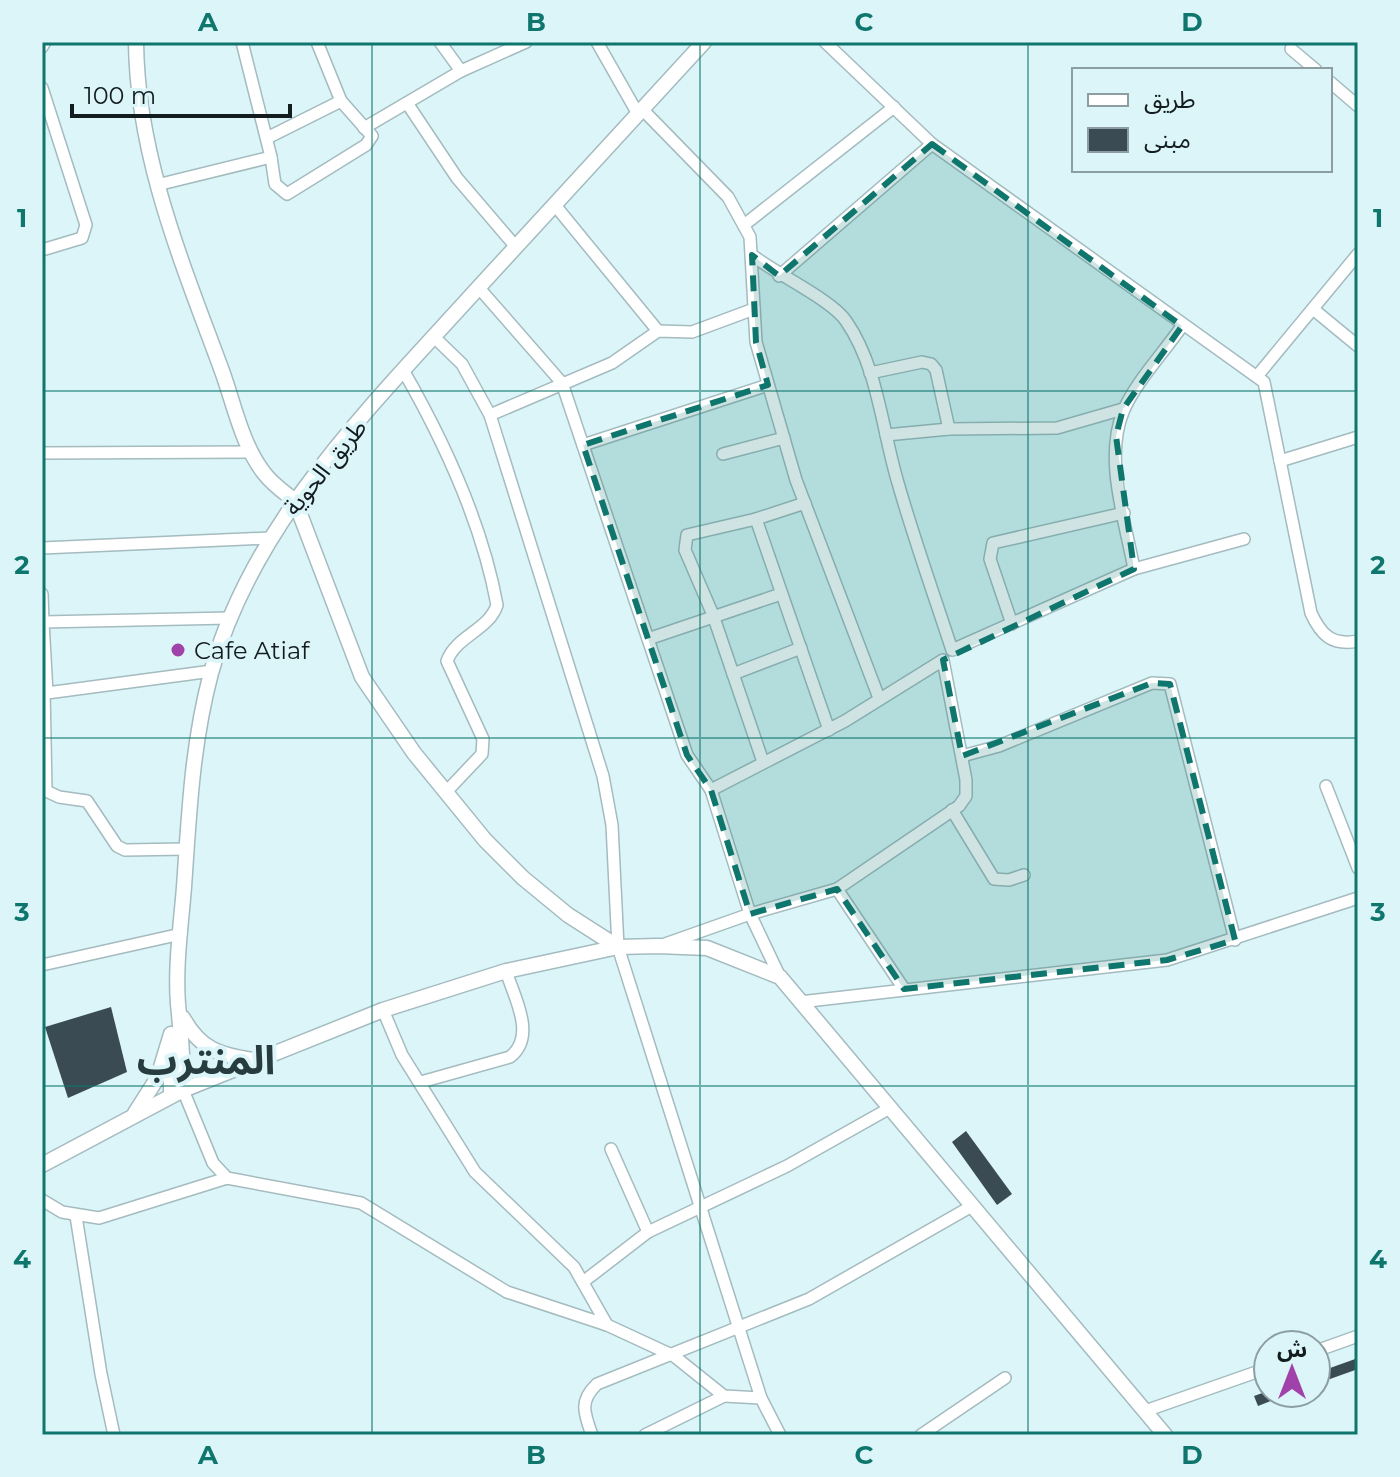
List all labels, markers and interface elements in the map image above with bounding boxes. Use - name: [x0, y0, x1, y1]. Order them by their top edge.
- text: A: [197, 6, 219, 38]
- text: B: [526, 6, 546, 38]
- text: C: [855, 6, 874, 38]
- text: D: [1181, 6, 1203, 38]
- scale bar: [72, 68, 290, 118]
- legend: [1072, 68, 1332, 172]
- text: 100 m: [84, 81, 156, 110]
- text: طريق: [1144, 85, 1196, 115]
- text: مبنى: [1144, 125, 1191, 154]
- text: 1: [17, 202, 27, 234]
- text: 1: [1373, 202, 1383, 234]
- street label: طريق الحوية: [277, 413, 373, 522]
- text: 2: [14, 549, 30, 581]
- text: 2: [1370, 549, 1386, 581]
- place label: Cafe Atiaf: [194, 636, 310, 665]
- marker: Cafe Atiaf: [169, 641, 187, 659]
- text: 3: [13, 896, 30, 928]
- text: 3: [1369, 896, 1386, 928]
- district label: المنترب: [137, 1035, 275, 1084]
- text: 4: [13, 1243, 31, 1275]
- text: 4: [1369, 1243, 1387, 1275]
- north arrow: [1252, 1329, 1332, 1409]
- text: ش: [1277, 1336, 1307, 1363]
- text: A: [197, 1439, 219, 1471]
- text: B: [526, 1439, 546, 1471]
- text: C: [855, 1439, 874, 1471]
- text: D: [1181, 1439, 1203, 1471]

